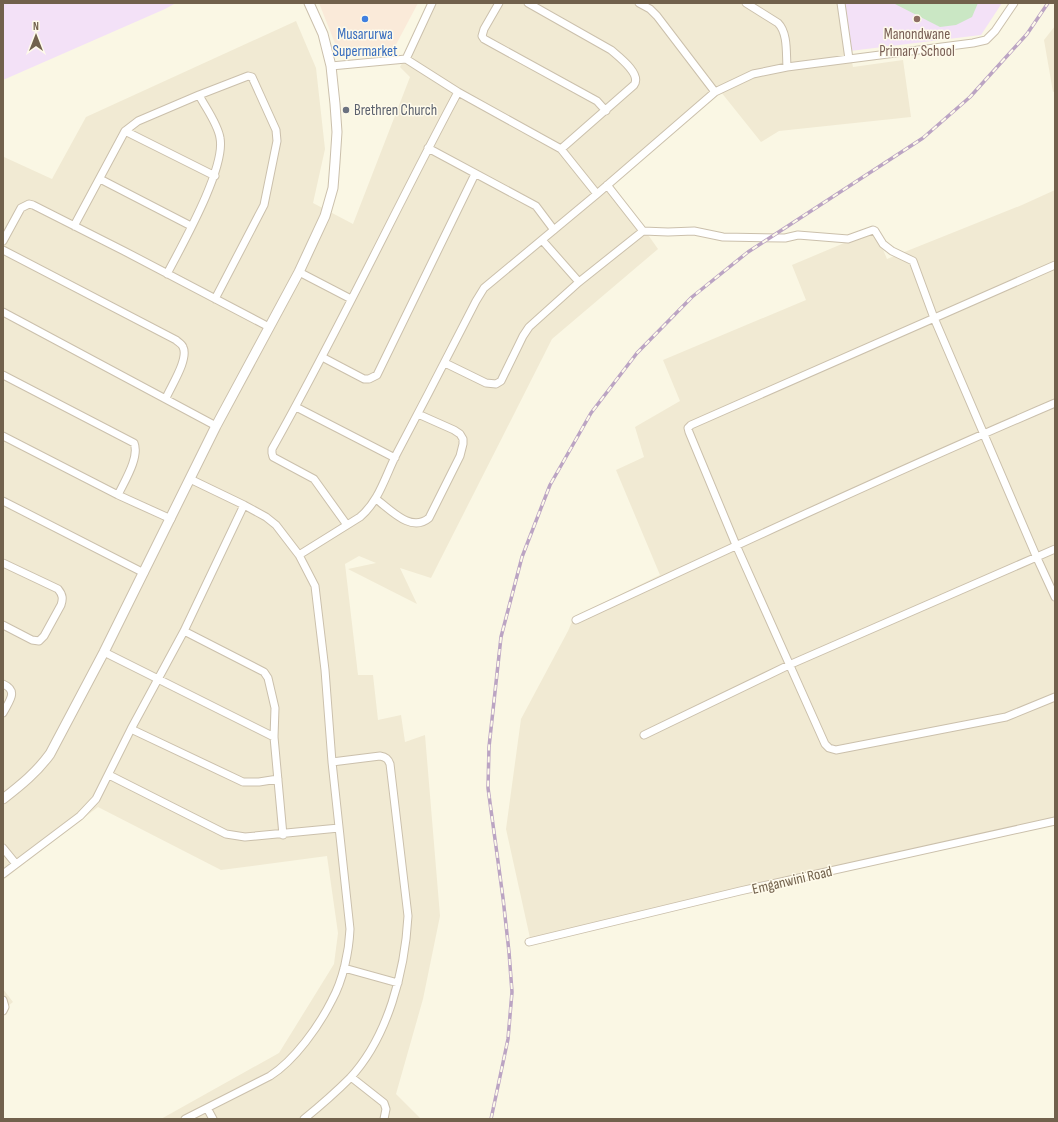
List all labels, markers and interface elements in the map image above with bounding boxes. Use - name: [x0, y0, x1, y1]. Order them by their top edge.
- marker: Musarurwa Supermarket: [360, 14, 370, 24]
- marker: Manondwane Primary School: [912, 14, 922, 24]
- north arrow: [16, 16, 56, 56]
- text: N: [33, 20, 39, 33]
- place label: Musarurwa Supermarket: [333, 25, 398, 61]
- place label: Manondwane Primary School: [879, 25, 955, 61]
- place label: Brethren Church: [354, 101, 437, 120]
- marker: Brethren Church: [341, 105, 351, 115]
- street label: Emganwini Road: [750, 862, 834, 899]

